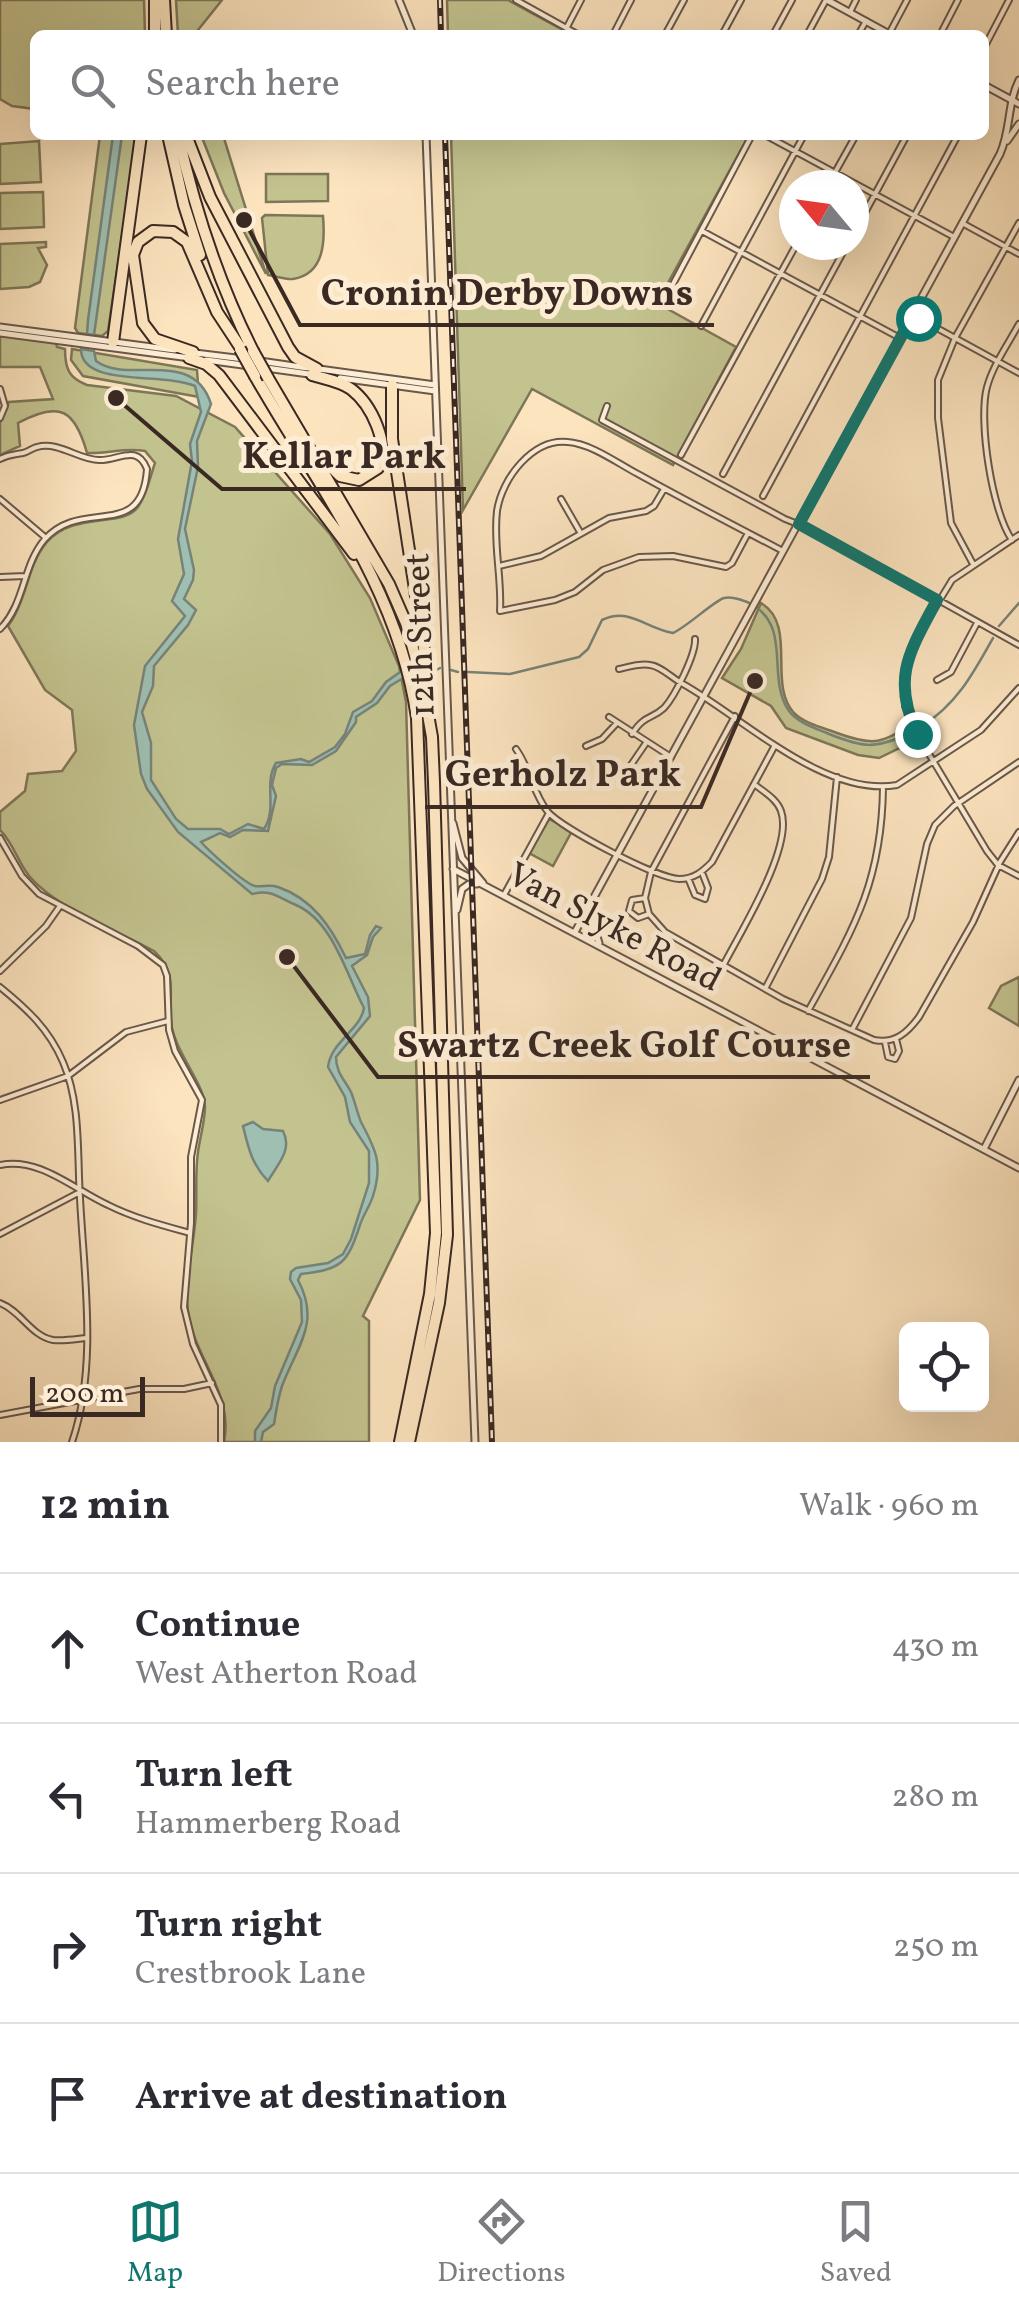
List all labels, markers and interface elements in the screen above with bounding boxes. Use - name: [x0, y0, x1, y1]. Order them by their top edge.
- search box: [30, 30, 989, 140]
- icon: search: [65, 58, 120, 113]
- text: Search here: [145, 59, 340, 112]
- north arrow: [779, 170, 869, 260]
- callout: Cronin Derby Downs: [300, 257, 714, 325]
- text: Cronin Derby Downs: [321, 269, 693, 322]
- route start: [896, 296, 942, 342]
- callout: Kellar Park: [222, 421, 466, 489]
- text: Kellar Park: [242, 432, 446, 485]
- street label: 12th Street: [395, 552, 449, 718]
- route end: [895, 712, 941, 758]
- callout: Gerholz Park: [425, 739, 701, 807]
- text: Gerholz Park: [445, 750, 681, 803]
- street label: Van Slyke Road: [498, 852, 729, 1005]
- callout: Swartz Creek Golf Course: [378, 1009, 870, 1077]
- text: Swartz Creek Golf Course: [397, 1021, 851, 1074]
- map controls: [899, 1322, 989, 1412]
- button: locate: [899, 1322, 989, 1412]
- scale bar: [30, 1372, 145, 1416]
- text: 200 m: [45, 1375, 124, 1414]
- text: 12 min: [40, 1478, 170, 1537]
- text: Walk · 960 m: [799, 1485, 979, 1529]
- text: Continue: [135, 1600, 300, 1653]
- icon: ahead: [40, 1621, 95, 1676]
- text: 430 m: [891, 1626, 979, 1670]
- text: West Atherton Road: [135, 1653, 418, 1697]
- text: Turn left: [135, 1750, 292, 1803]
- icon: left: [40, 1771, 95, 1826]
- text: 280 m: [892, 1776, 979, 1820]
- text: Hammerberg Road: [135, 1803, 401, 1847]
- text: Turn right: [135, 1900, 322, 1953]
- icon: right: [40, 1921, 95, 1976]
- text: 250 m: [893, 1926, 979, 1970]
- text: Crestbrook Lane: [135, 1953, 366, 1997]
- icon: arrive: [40, 2071, 95, 2126]
- text: Arrive at destination: [135, 2072, 508, 2125]
- tab: Map: [127, 2194, 183, 2293]
- tab: Directions: [437, 2194, 566, 2293]
- tab: Saved: [820, 2194, 892, 2293]

